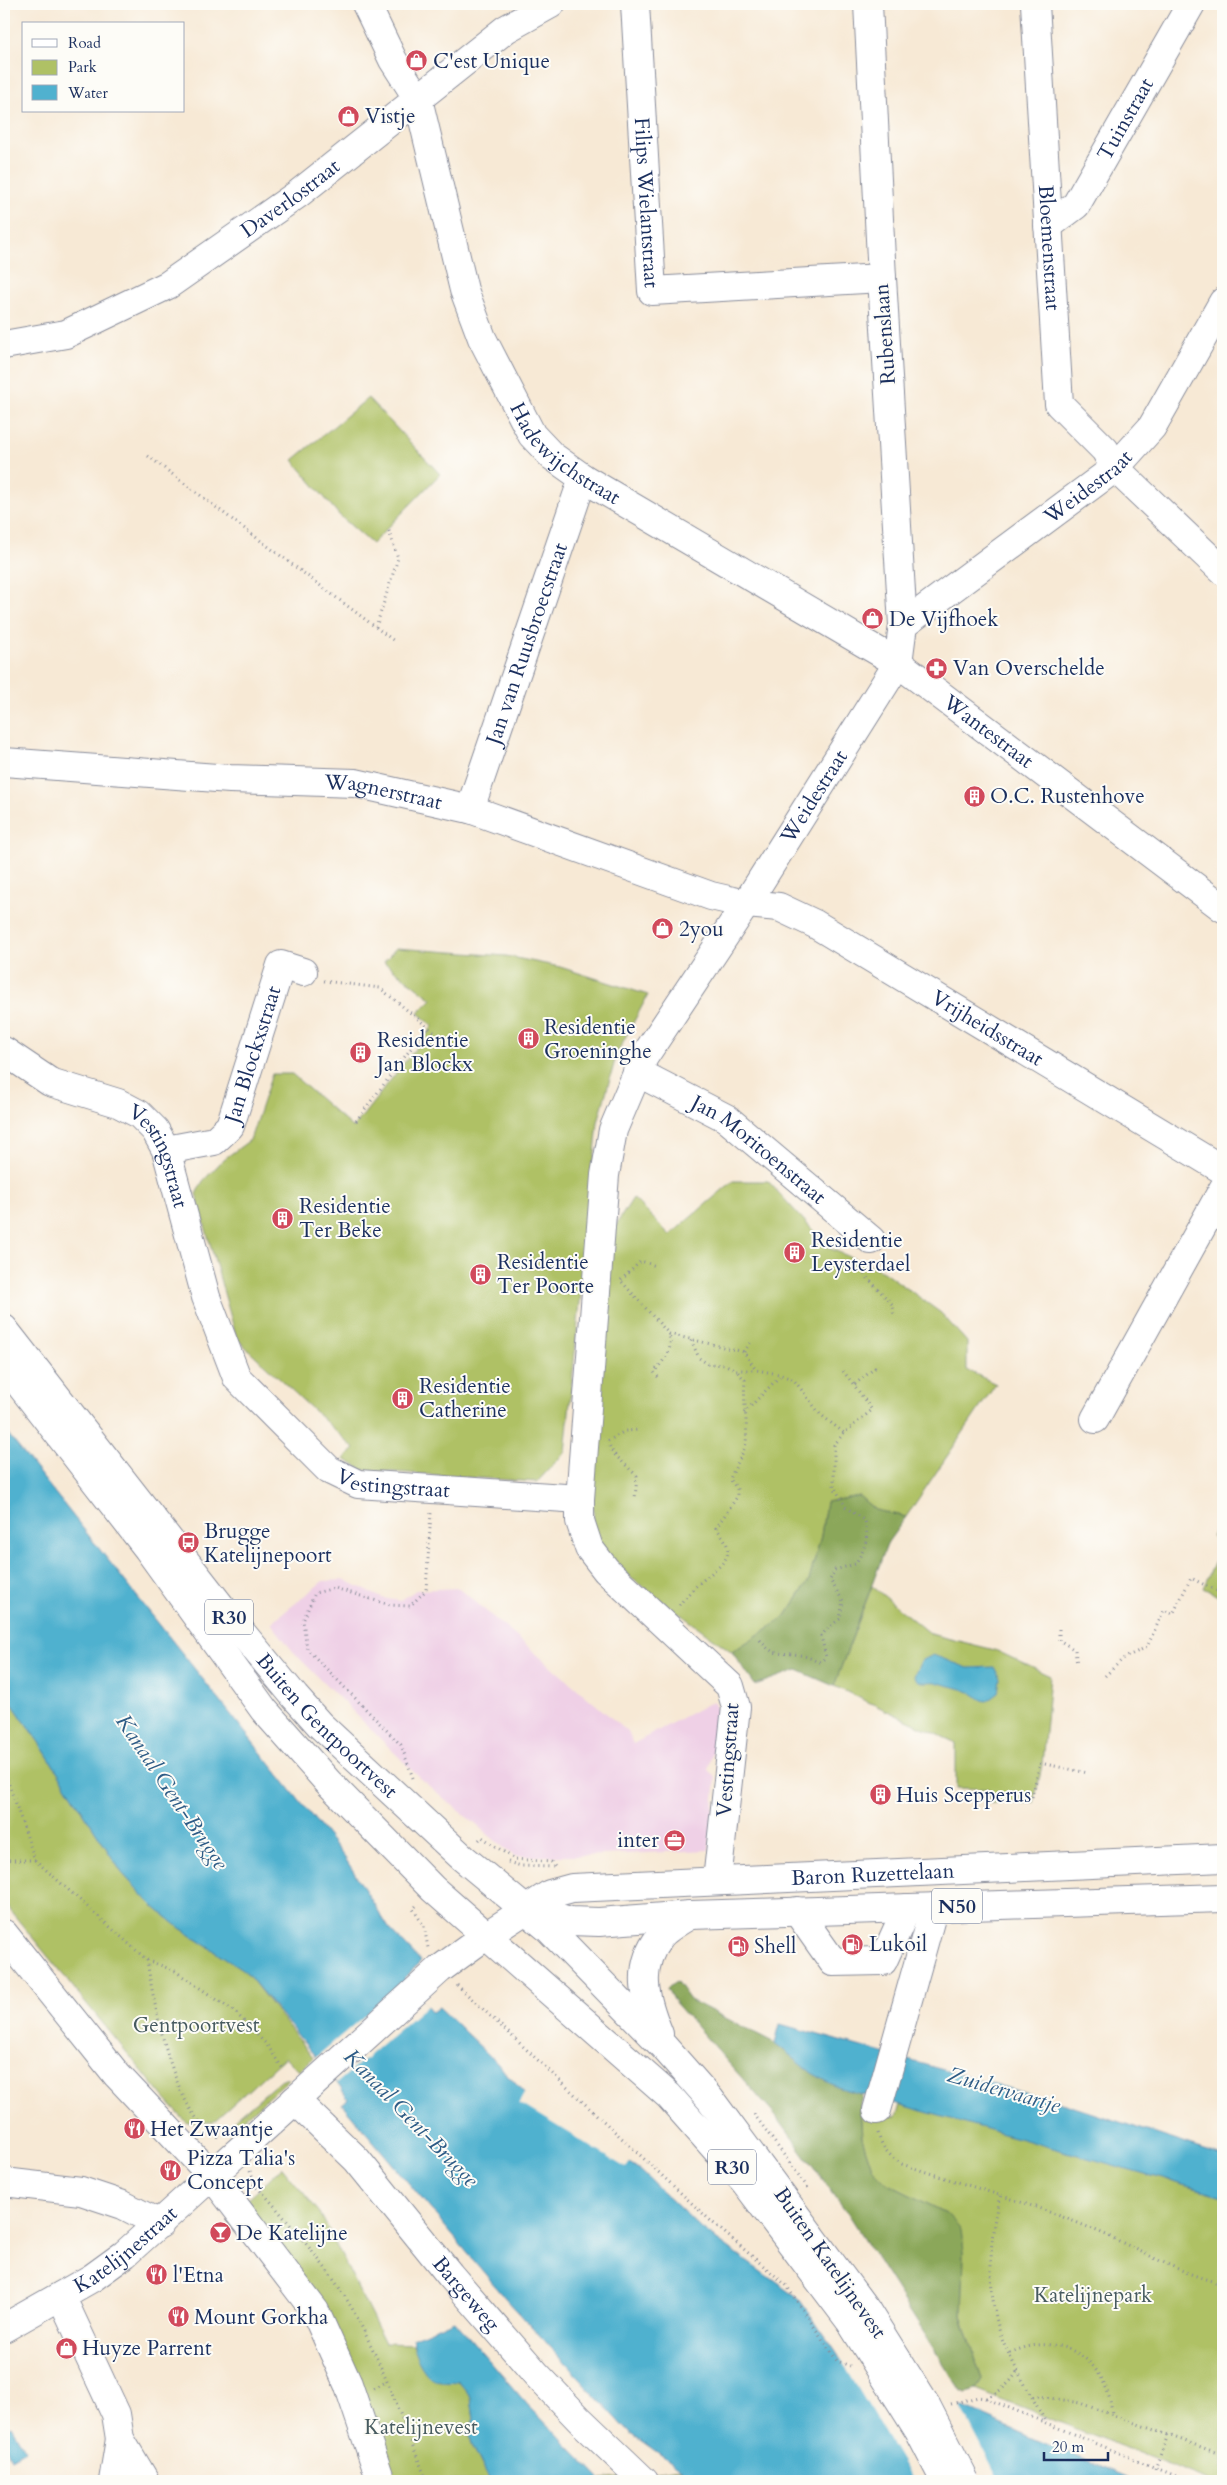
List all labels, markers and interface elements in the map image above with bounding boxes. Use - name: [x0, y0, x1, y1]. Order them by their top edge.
- legend: [22, 22, 185, 112]
- text: Road: [68, 33, 101, 53]
- place label: C'est Unique: [433, 47, 550, 76]
- shop icon: C'est Unique: [405, 49, 429, 73]
- text: Park: [68, 57, 97, 77]
- street label: Tuinstraat: [1090, 72, 1161, 166]
- text: Water: [67, 83, 109, 103]
- place label: Vistje: [365, 102, 415, 131]
- shop icon: Vistje: [337, 104, 361, 128]
- street label: Filips Wielantstraat: [627, 117, 666, 289]
- street label: Daverlostraat: [235, 152, 346, 244]
- street label: Bloemenstraat: [1031, 184, 1068, 312]
- street label: Rubenslaan: [867, 282, 903, 386]
- street label: Hadewijchstraat: [503, 397, 626, 512]
- street label: Weidestraat: [1037, 443, 1139, 531]
- street label: Jan van Ruusbroecstraat: [478, 538, 575, 751]
- place label: De Vijfhoek: [889, 605, 999, 634]
- shop icon: De Vijfhoek: [861, 607, 885, 631]
- place label: Van Overschelde: [953, 654, 1105, 683]
- pharmacy icon: Van Overschelde: [925, 656, 949, 680]
- street label: Wantestraat: [936, 687, 1040, 775]
- street label: Weidestraat: [773, 744, 854, 850]
- street label: Wagnerstraat: [323, 768, 445, 817]
- place label: O.C. Rustenhove: [990, 782, 1145, 811]
- building icon: O.C. Rustenhove: [962, 784, 986, 808]
- place label: 2you: [679, 915, 724, 944]
- shop icon: 2you: [651, 917, 675, 941]
- street label: Jan Blockxstraat: [217, 982, 288, 1129]
- street label: Vrijheidsstraat: [926, 983, 1049, 1073]
- place label: Residentie Groeninghe: [544, 1013, 652, 1066]
- place label: Residentie Jan Blockx: [374, 1026, 474, 1079]
- building icon: Residentie Groeninghe: [516, 1027, 540, 1051]
- building icon: Residentie Jan Blockx: [349, 1040, 373, 1064]
- street label: Jan Moritoenstraat: [684, 1087, 833, 1211]
- street label: Vestingstraat: [124, 1097, 196, 1211]
- place label: Residentie Ter Beke: [299, 1192, 391, 1245]
- building icon: Residentie Ter Beke: [271, 1206, 295, 1230]
- place label: Residentie Leysterdael: [811, 1226, 910, 1279]
- building icon: Residentie Leysterdael: [783, 1240, 807, 1264]
- place label: Residentie Ter Poorte: [497, 1248, 594, 1301]
- building icon: Residentie Ter Poorte: [469, 1262, 493, 1286]
- place label: Residentie Catherine: [419, 1372, 511, 1425]
- building icon: Residentie Catherine: [391, 1386, 415, 1410]
- street label: Vestingstraat: [332, 1461, 451, 1505]
- place label: Brugge Katelijnepoort: [204, 1517, 332, 1570]
- bus stop icon: Brugge Katelijnepoort: [176, 1531, 200, 1555]
- road number: R30: [205, 1600, 253, 1634]
- street label: Buiten Gentpoortvest: [250, 1647, 404, 1805]
- street label: Vestingstraat: [710, 1702, 746, 1818]
- water label: Kanaal Gent-Brugge: [109, 1708, 236, 1876]
- place label: Huis Scepperus: [896, 1781, 1031, 1810]
- building icon: Huis Scepperus: [868, 1783, 892, 1807]
- place label: inter: [617, 1826, 659, 1855]
- office icon: inter: [663, 1828, 687, 1852]
- street label: Baron Ruzettelaan: [790, 1856, 955, 1892]
- road number: N50: [932, 1888, 982, 1924]
- place label: Lukoil: [869, 1930, 927, 1959]
- place label: Shell: [754, 1932, 796, 1961]
- fuel station icon: Lukoil: [841, 1932, 865, 1956]
- fuel station icon: Shell: [726, 1934, 750, 1958]
- park label: Gentpoortvest: [133, 2011, 260, 2040]
- water label: Kanaal Gent-Brugge: [337, 2042, 485, 2194]
- water label: Zuidervaartje: [944, 2060, 1064, 2121]
- place label: Het Zwaantje: [150, 2115, 273, 2144]
- restaurant icon: Het Zwaantje: [122, 2117, 146, 2141]
- place label: Pizza Talia's Concept: [187, 2144, 295, 2197]
- road number: R30: [708, 2150, 756, 2184]
- restaurant icon: Pizza Talia's Concept: [159, 2158, 183, 2182]
- street label: Buiten Katelijnevest: [767, 2181, 893, 2345]
- street label: Katelijnestraat: [68, 2199, 184, 2300]
- place label: De Katelijne: [236, 2219, 348, 2248]
- bar icon: De Katelijne: [208, 2221, 232, 2245]
- street label: Bargeweg: [426, 2250, 507, 2338]
- place label: l'Etna: [173, 2261, 224, 2290]
- restaurant icon: l'Etna: [145, 2263, 169, 2287]
- park label: Katelijnepark: [1034, 2281, 1153, 2310]
- place label: Mount Gorkha: [194, 2303, 328, 2332]
- restaurant icon: Mount Gorkha: [166, 2305, 190, 2329]
- place label: Huyze Parrent: [82, 2334, 212, 2363]
- shop icon: Huyze Parrent: [54, 2336, 78, 2360]
- park label: Katelijnevest: [364, 2413, 478, 2442]
- scale bar: [1044, 2430, 1108, 2462]
- text: 20 m: [1052, 2437, 1084, 2457]

